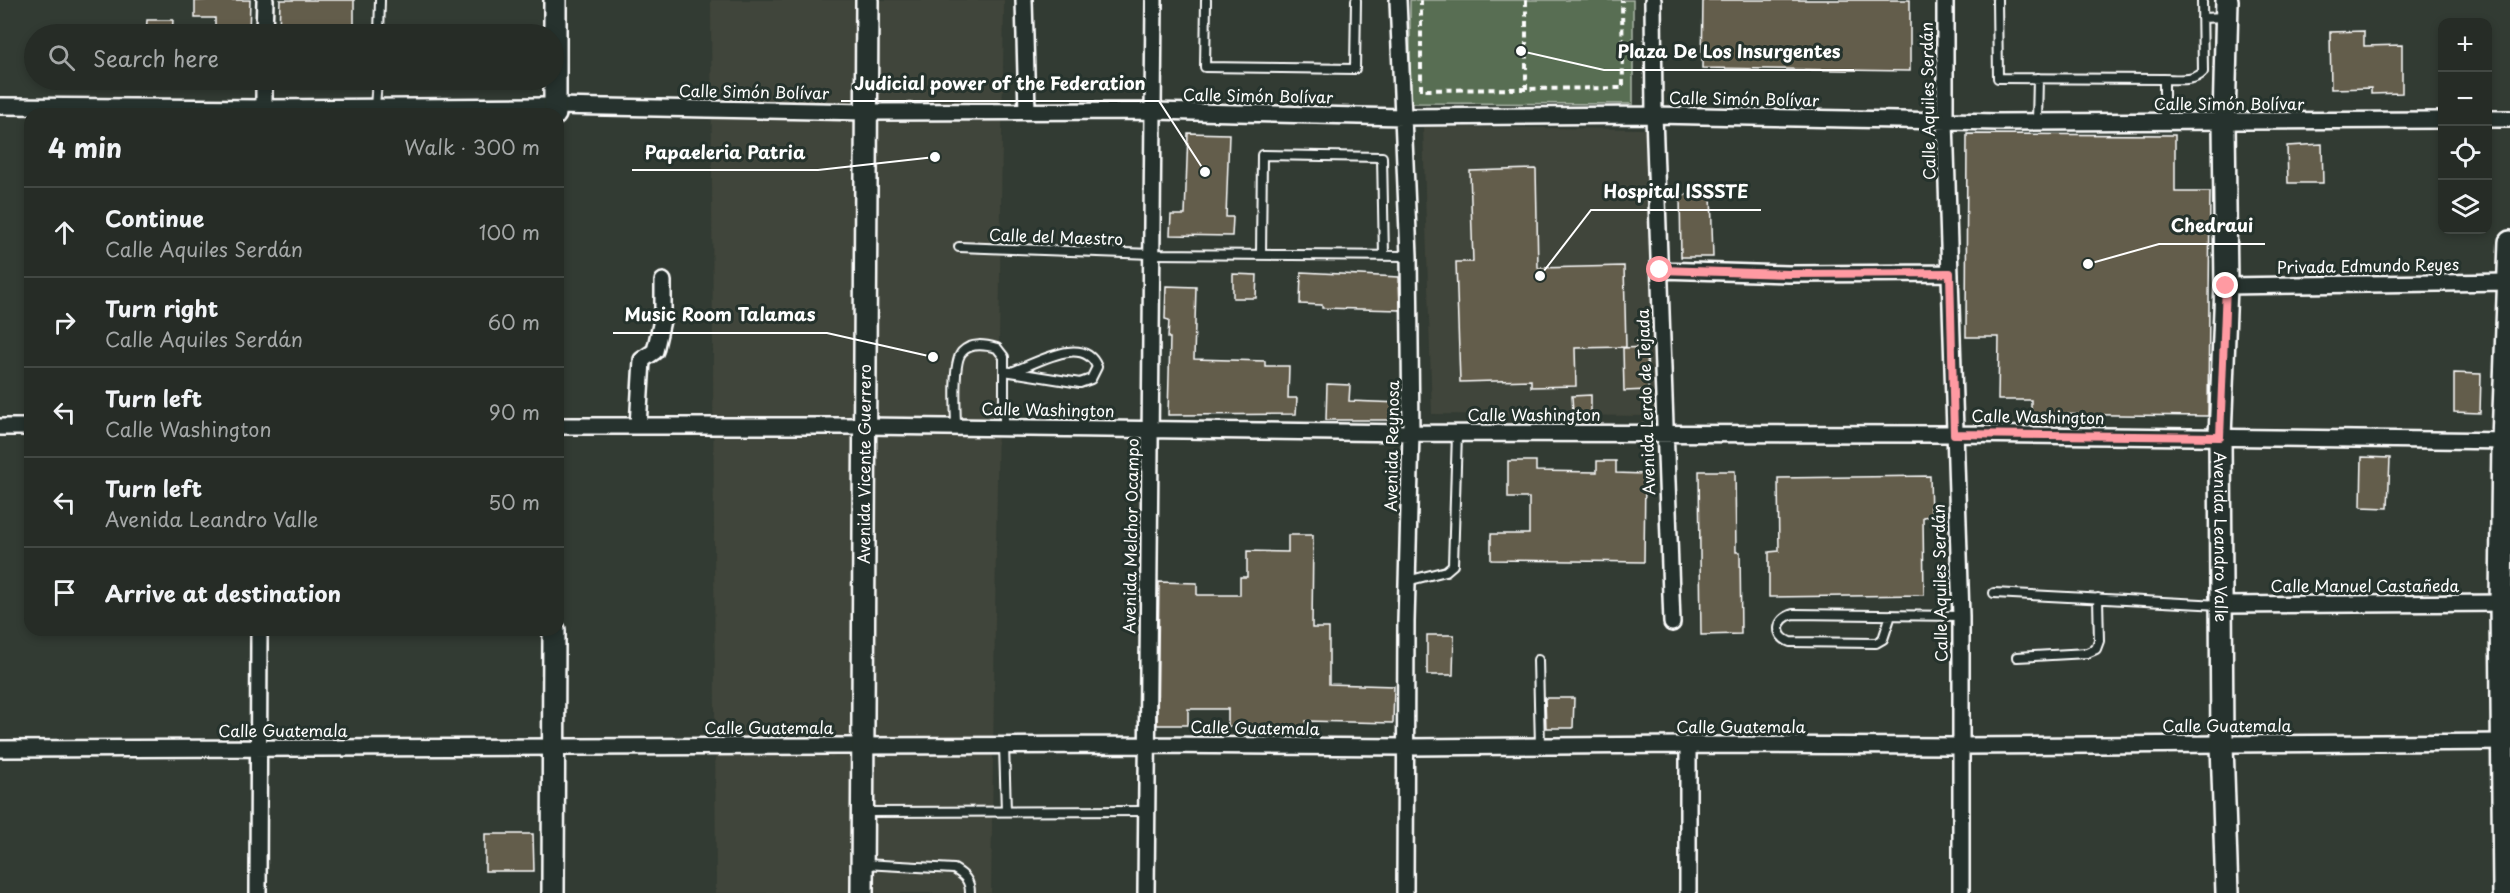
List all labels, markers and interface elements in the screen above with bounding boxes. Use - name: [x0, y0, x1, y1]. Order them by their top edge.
- map controls: [2438, 18, 2492, 234]
- button: +: [2438, 18, 2492, 72]
- street label: Calle Aquiles Serdán: [1914, 22, 1940, 180]
- search box: [24, 24, 564, 90]
- callout: Plaza De Los Insurgentes: [1604, 34, 1854, 70]
- text: Plaza De Los Insurgentes: [1617, 37, 1841, 64]
- icon: search: [45, 41, 78, 74]
- text: Search here: [93, 41, 219, 74]
- callout: Judicial power of the Federation: [841, 65, 1159, 101]
- text: Judicial power of the Federation: [854, 69, 1146, 96]
- button: −: [2438, 72, 2492, 126]
- street label: Calle Simón Bolívar: [679, 78, 830, 104]
- street label: Calle Simón Bolívar: [1183, 82, 1334, 108]
- street label: Calle Simón Bolívar: [1669, 85, 1820, 111]
- street label: Calle Simón Bolívar: [2154, 91, 2305, 115]
- button: locate: [2438, 126, 2492, 180]
- text: 4 min: [48, 128, 122, 167]
- text: Walk · 300 m: [404, 132, 540, 162]
- callout: Papaeleria Patria: [632, 134, 818, 170]
- text: Papaeleria Patria: [645, 138, 806, 165]
- callout: Hospital ISSSTE: [1591, 174, 1761, 210]
- text: Hospital ISSSTE: [1603, 177, 1749, 204]
- button: layers: [2438, 180, 2492, 234]
- text: Continue: [105, 201, 204, 234]
- callout: Chedraui: [2159, 208, 2265, 244]
- text: Chedraui: [2171, 211, 2253, 238]
- icon: ahead: [48, 216, 81, 249]
- text: 100 m: [479, 217, 540, 247]
- street label: Calle del Maestro: [989, 222, 1124, 250]
- text: Calle Aquiles Serdán: [105, 234, 303, 264]
- street label: Privada Edmundo Reyes: [2277, 251, 2459, 279]
- route start: [1646, 256, 1672, 282]
- route end: [2212, 272, 2238, 298]
- text: Turn right: [105, 291, 218, 324]
- callout: Music Room Talamas: [613, 297, 827, 333]
- text: Music Room Talamas: [625, 300, 816, 327]
- icon: right: [48, 306, 81, 339]
- text: 60 m: [488, 307, 540, 337]
- street label: Avenida Lerdo de Tejada: [1630, 309, 1660, 495]
- text: Calle Aquiles Serdán: [105, 324, 303, 354]
- street label: Avenida Vicente Guerrero: [851, 364, 876, 564]
- street label: Avenida Reynosa: [1378, 380, 1404, 512]
- text: Turn left: [105, 381, 202, 414]
- icon: left: [48, 396, 81, 429]
- street label: Calle Washington: [981, 396, 1115, 422]
- text: 90 m: [489, 397, 540, 427]
- street label: Calle Washington: [1467, 402, 1601, 426]
- street label: Calle Washington: [1971, 403, 2105, 429]
- text: Calle Washington: [105, 414, 271, 444]
- street label: Avenida Melchor Ocampo: [1116, 438, 1144, 634]
- street label: Avenida Leandro Valle: [2209, 451, 2234, 623]
- text: Turn left: [105, 471, 202, 504]
- icon: left: [48, 486, 81, 519]
- text: 50 m: [488, 487, 540, 517]
- text: Avenida Leandro Valle: [105, 504, 318, 534]
- street label: Calle Aquiles Serdán: [1926, 504, 1952, 662]
- street label: Calle Manuel Castañeda: [2271, 573, 2460, 597]
- icon: arrive: [48, 576, 81, 609]
- text: Arrive at destination: [105, 576, 341, 609]
- street label: Calle Guatemala: [2162, 713, 2292, 737]
- street label: Calle Guatemala: [1190, 714, 1320, 740]
- street label: Calle Guatemala: [1676, 714, 1806, 738]
- street label: Calle Guatemala: [704, 715, 834, 739]
- street label: Calle Guatemala: [218, 718, 348, 742]

